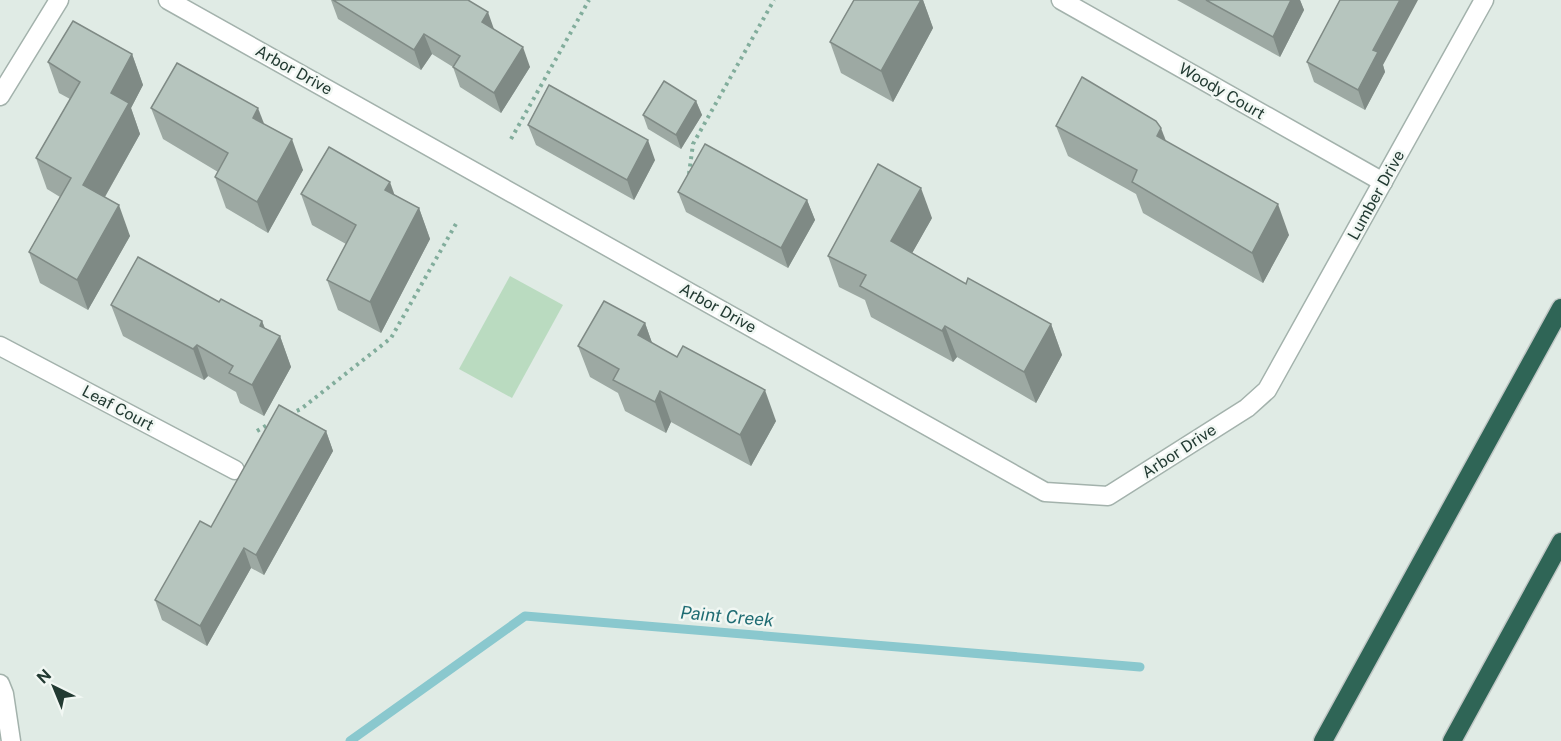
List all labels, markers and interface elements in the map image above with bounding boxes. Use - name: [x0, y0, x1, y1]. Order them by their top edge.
- street label: Arbor Drive: [252, 41, 336, 99]
- street label: Woody Court: [1176, 59, 1268, 123]
- street label: Lumber Drive: [1344, 147, 1408, 243]
- street label: Arbor Drive: [676, 279, 760, 337]
- street label: Leaf Court: [79, 381, 157, 435]
- street label: Arbor Drive: [1138, 420, 1220, 482]
- water label: Paint Creek: [679, 601, 775, 631]
- north arrow: [24, 657, 84, 717]
- text: N: [33, 665, 55, 688]

